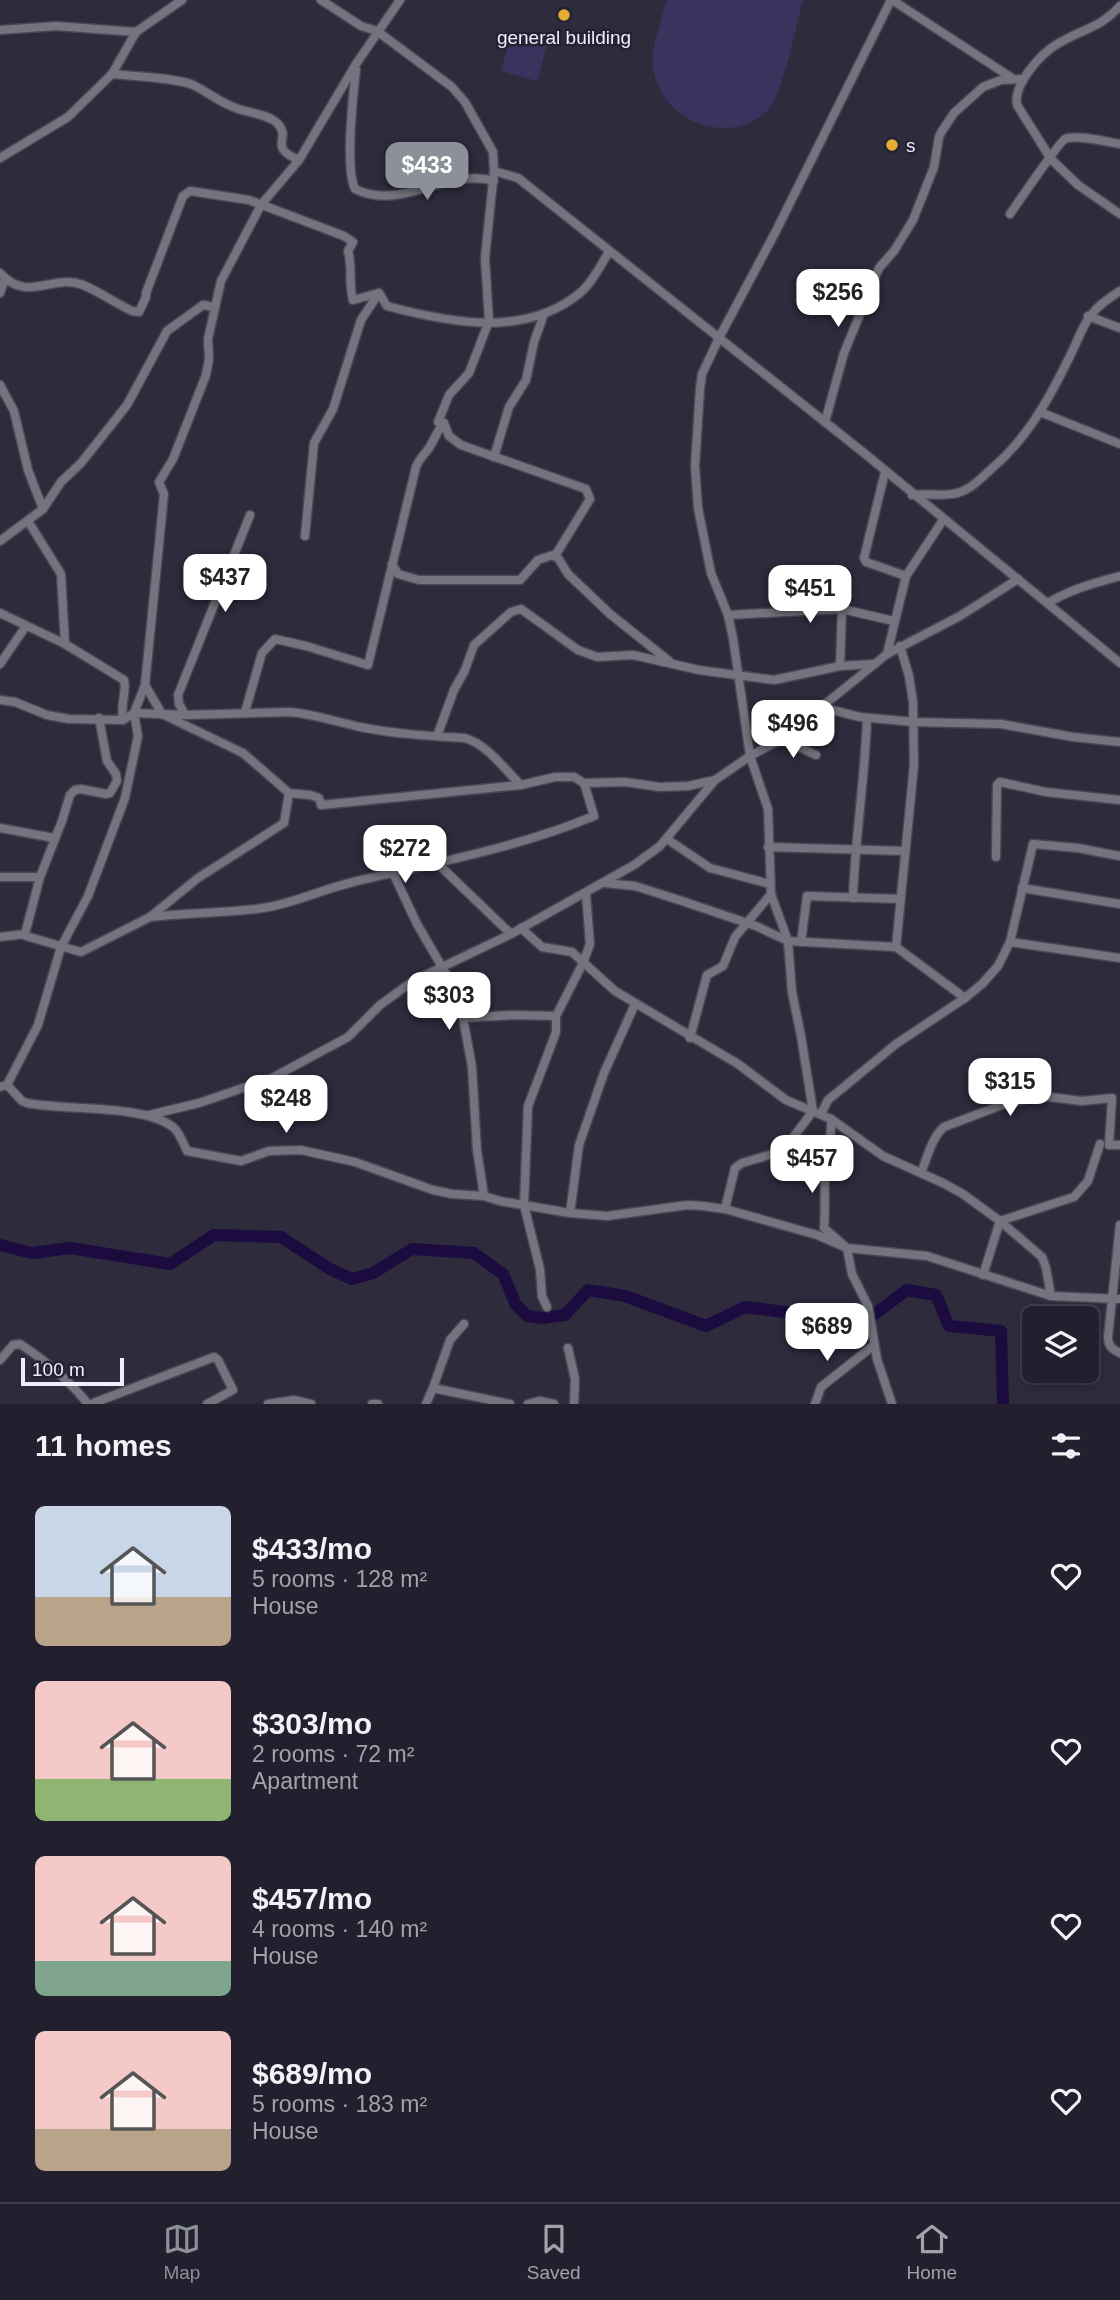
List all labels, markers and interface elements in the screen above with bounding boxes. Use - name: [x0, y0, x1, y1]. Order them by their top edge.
- marker: general building: [556, 7, 572, 23]
- place label: general building: [497, 27, 631, 48]
- place label: s: [906, 135, 916, 156]
- marker: s: [884, 137, 900, 153]
- pin: $433: [386, 142, 468, 202]
- text: $433: [401, 152, 453, 178]
- pin: $256: [797, 270, 879, 329]
- text: $256: [812, 279, 864, 305]
- pin: $437: [184, 554, 266, 614]
- text: $437: [199, 564, 251, 590]
- pin: $451: [769, 566, 851, 625]
- text: $451: [784, 575, 836, 601]
- pin: $496: [752, 700, 834, 760]
- text: $496: [767, 710, 819, 736]
- pin: $272: [364, 826, 446, 885]
- text: $272: [379, 835, 431, 861]
- pin: $303: [408, 972, 490, 1032]
- text: $303: [423, 982, 475, 1008]
- pin: $315: [969, 1058, 1051, 1118]
- text: $315: [984, 1068, 1036, 1094]
- pin: $248: [245, 1076, 327, 1135]
- text: $248: [260, 1085, 312, 1111]
- pin: $457: [771, 1136, 853, 1195]
- text: $457: [786, 1145, 838, 1171]
- pin: $689: [786, 1304, 868, 1363]
- map controls: [1022, 1306, 1099, 1383]
- button: layers: [1022, 1306, 1099, 1383]
- text: $689: [801, 1313, 853, 1339]
- scale bar: [21, 1355, 124, 1387]
- text: 100 m: [32, 1359, 85, 1380]
- icon: filters: [1047, 1427, 1085, 1465]
- text: 11 homes: [35, 1429, 172, 1462]
- text: $433/mo: [252, 1532, 372, 1565]
- icon: home: [91, 1534, 175, 1618]
- icon: heart: [1047, 1557, 1085, 1595]
- text: 5 rooms · 128 m²: [252, 1566, 427, 1592]
- text: House: [252, 1593, 318, 1619]
- text: $303/mo: [252, 1707, 372, 1740]
- icon: home: [91, 1709, 175, 1793]
- icon: heart: [1047, 1732, 1085, 1770]
- text: 2 rooms · 72 m²: [252, 1741, 414, 1767]
- text: Apartment: [252, 1768, 358, 1794]
- text: $457/mo: [252, 1882, 372, 1915]
- icon: home: [91, 1884, 175, 1968]
- icon: heart: [1047, 1907, 1085, 1945]
- text: 4 rooms · 140 m²: [252, 1916, 427, 1942]
- text: House: [252, 1943, 318, 1969]
- text: $689/mo: [252, 2057, 372, 2090]
- icon: home: [91, 2059, 175, 2143]
- icon: heart: [1047, 2082, 1085, 2120]
- text: 5 rooms · 183 m²: [252, 2091, 427, 2117]
- text: House: [252, 2118, 318, 2144]
- tab: Map: [163, 2220, 201, 2284]
- tab: Saved: [527, 2220, 581, 2284]
- tab: Home: [906, 2220, 957, 2284]

